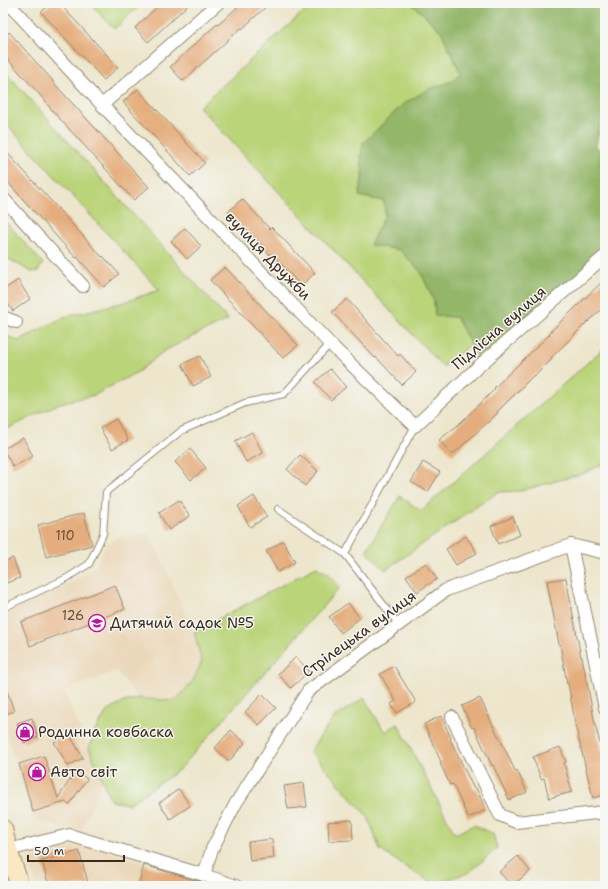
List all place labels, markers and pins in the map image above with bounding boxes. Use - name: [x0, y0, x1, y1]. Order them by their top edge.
- school or university icon: Дитячий садок №5: [87, 613, 107, 633]
- place label: Дитячий садок №5: [110, 613, 254, 633]
- shop icon: Родинна ковбаска: [15, 722, 35, 742]
- place label: Родинна ковбаска: [38, 722, 174, 742]
- shop icon: Авто світ: [27, 762, 47, 782]
- place label: Авто світ: [50, 762, 117, 782]

